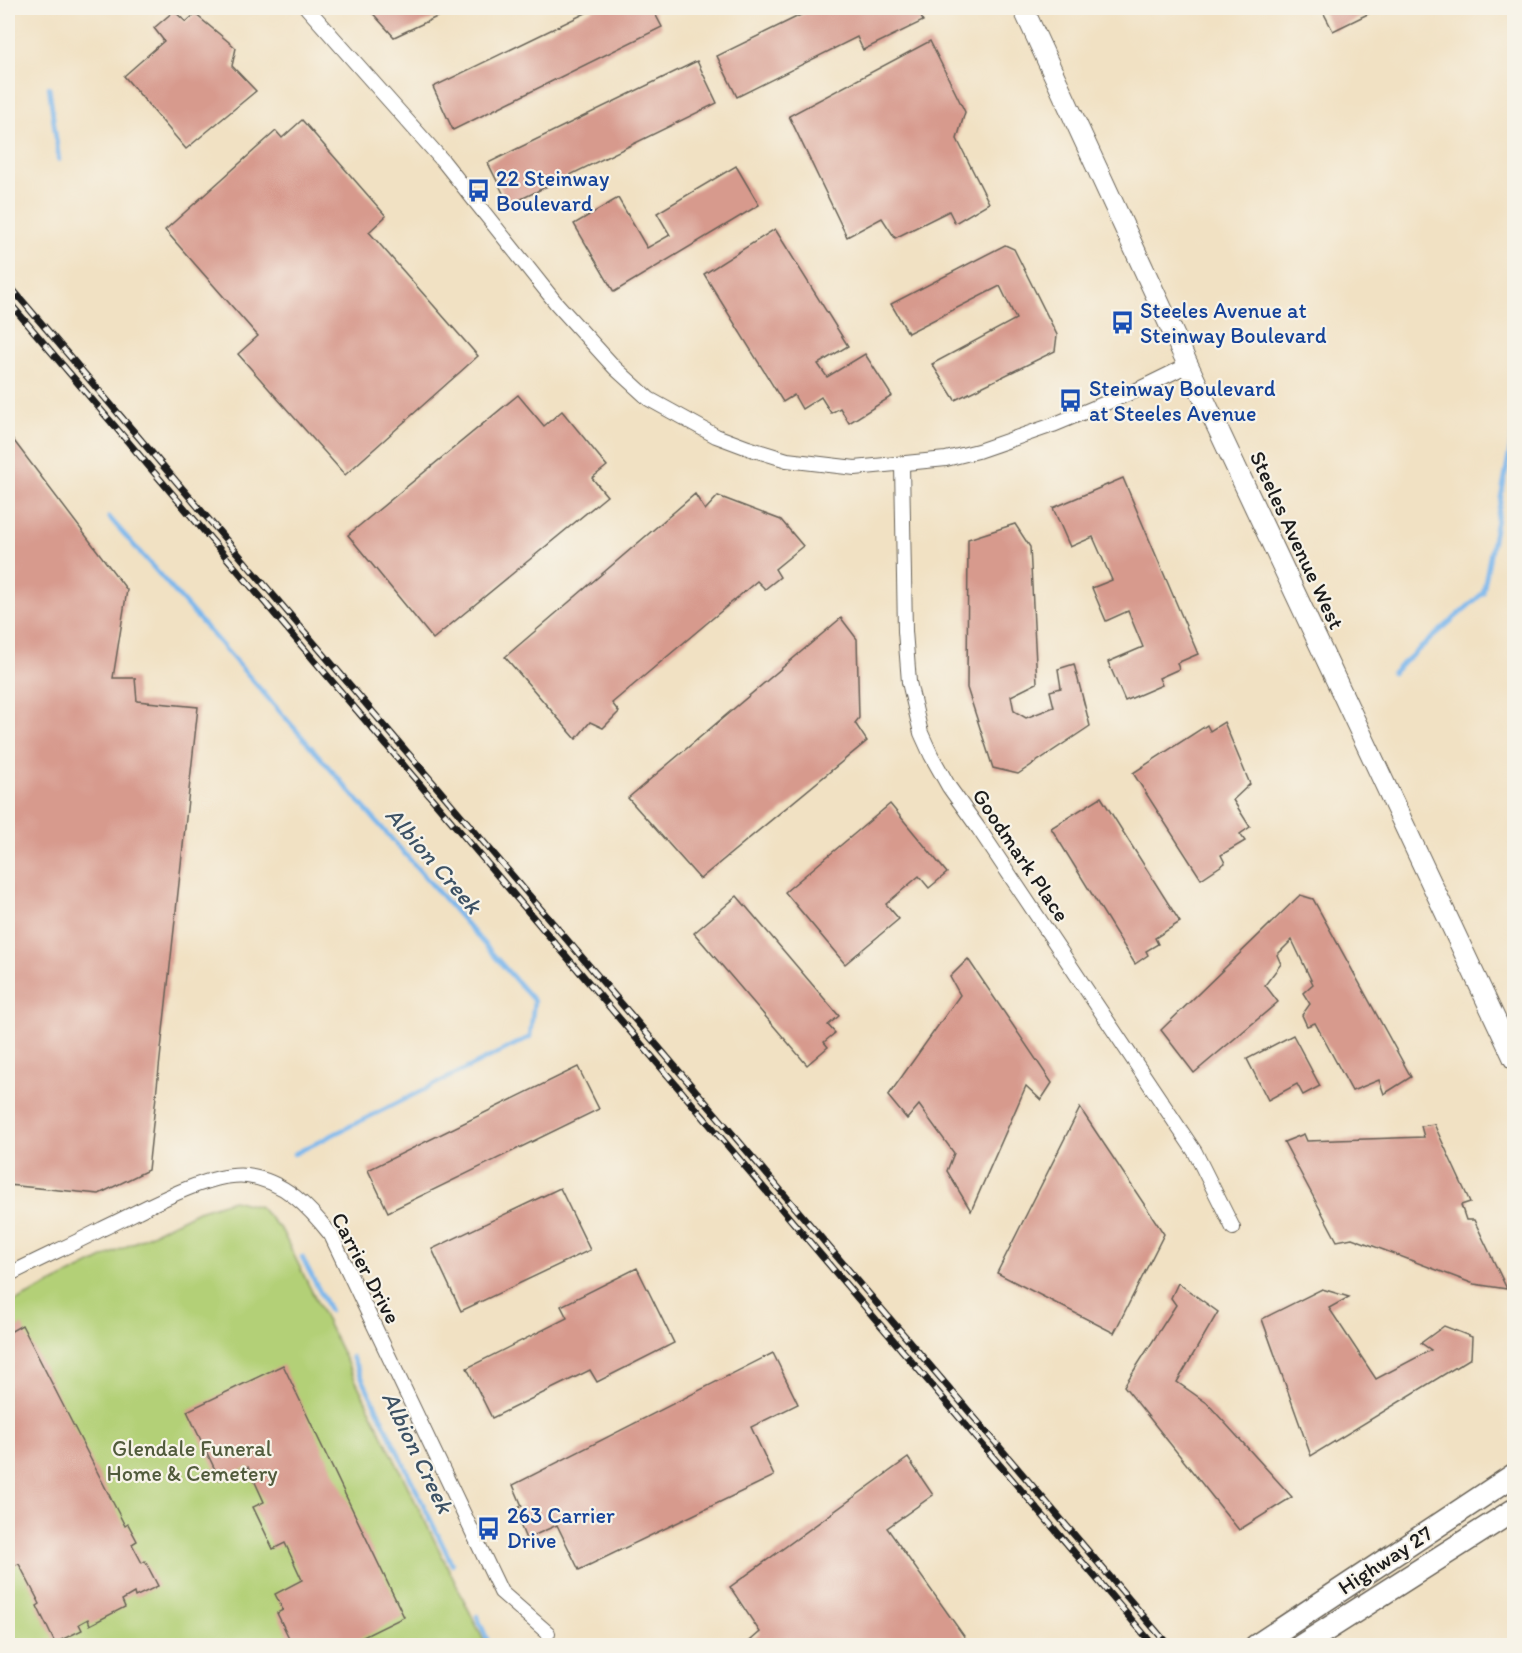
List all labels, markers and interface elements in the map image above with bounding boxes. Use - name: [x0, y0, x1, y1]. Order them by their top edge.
- place label: 22 Steinway Boulevard: [496, 165, 610, 217]
- bus stop icon: 22 Steinway Boulevard: [465, 178, 491, 204]
- place label: Steeles Avenue at Steinway Boulevard: [1140, 297, 1327, 349]
- bus stop icon: Steeles Avenue at Steinway Boulevard: [1109, 310, 1135, 336]
- place label: Steinway Boulevard at Steeles Avenue: [1089, 375, 1276, 427]
- bus stop icon: Steinway Boulevard at Steeles Avenue: [1058, 388, 1084, 414]
- street label: Steeles Avenue West: [1244, 447, 1350, 633]
- street label: Goodmark Place: [966, 783, 1076, 927]
- water label: Albion Creek: [380, 801, 489, 921]
- street label: Carrier Drive: [325, 1208, 407, 1328]
- water label: Albion Creek: [376, 1386, 461, 1519]
- park label: Glendale Funeral Home & Cemetery: [106, 1435, 278, 1487]
- place label: 263 Carrier Drive: [507, 1502, 615, 1554]
- bus stop icon: 263 Carrier Drive: [476, 1515, 502, 1541]
- street label: Highway 27: [1333, 1520, 1437, 1600]

